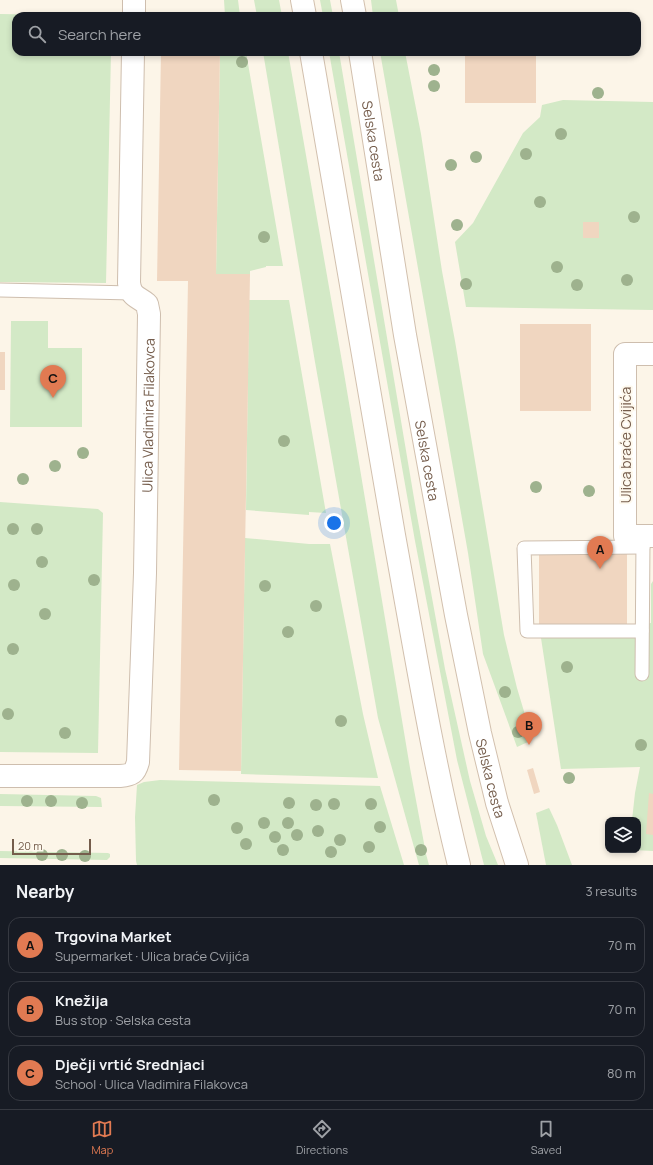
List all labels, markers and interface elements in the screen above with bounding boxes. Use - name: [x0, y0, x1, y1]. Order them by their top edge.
- search box: [12, 12, 641, 56]
- icon: search: [26, 23, 48, 45]
- text: Search here: [58, 24, 141, 45]
- street label: Selska cesta: [358, 99, 390, 183]
- street label: Ulica Vladimira Filakovca: [137, 338, 158, 493]
- pin: C: [40, 365, 66, 398]
- street label: Ulica braće Cvijića: [616, 387, 635, 503]
- street label: Selska cesta: [411, 419, 444, 502]
- your location: [324, 513, 344, 533]
- pin: A: [587, 536, 613, 569]
- pin: B: [516, 712, 542, 745]
- street label: Selska cesta: [472, 736, 511, 820]
- map controls: [605, 817, 641, 853]
- button: layers: [605, 817, 641, 853]
- scale bar: [12, 837, 91, 856]
- text: 20 m: [18, 838, 43, 853]
- text: Nearby: [16, 880, 74, 903]
- text: 3 results: [585, 882, 637, 900]
- text: Trgovina Market: [55, 926, 172, 947]
- text: A: [26, 936, 34, 954]
- text: 70 m: [608, 936, 636, 954]
- text: Supermarket · Ulica braće Cvijića: [55, 947, 249, 965]
- text: Knežija: [55, 990, 108, 1011]
- text: B: [26, 1000, 34, 1018]
- text: 70 m: [608, 1000, 636, 1018]
- text: Bus stop · Selska cesta: [55, 1011, 191, 1029]
- text: Dječji vrtić Srednjaci: [55, 1054, 205, 1075]
- text: C: [25, 1064, 35, 1082]
- text: 80 m: [607, 1064, 636, 1082]
- text: School · Ulica Vladimira Filakovca: [55, 1075, 248, 1093]
- tab: Map: [91, 1118, 113, 1157]
- tab: Directions: [296, 1118, 348, 1157]
- tab: Saved: [531, 1118, 562, 1157]

